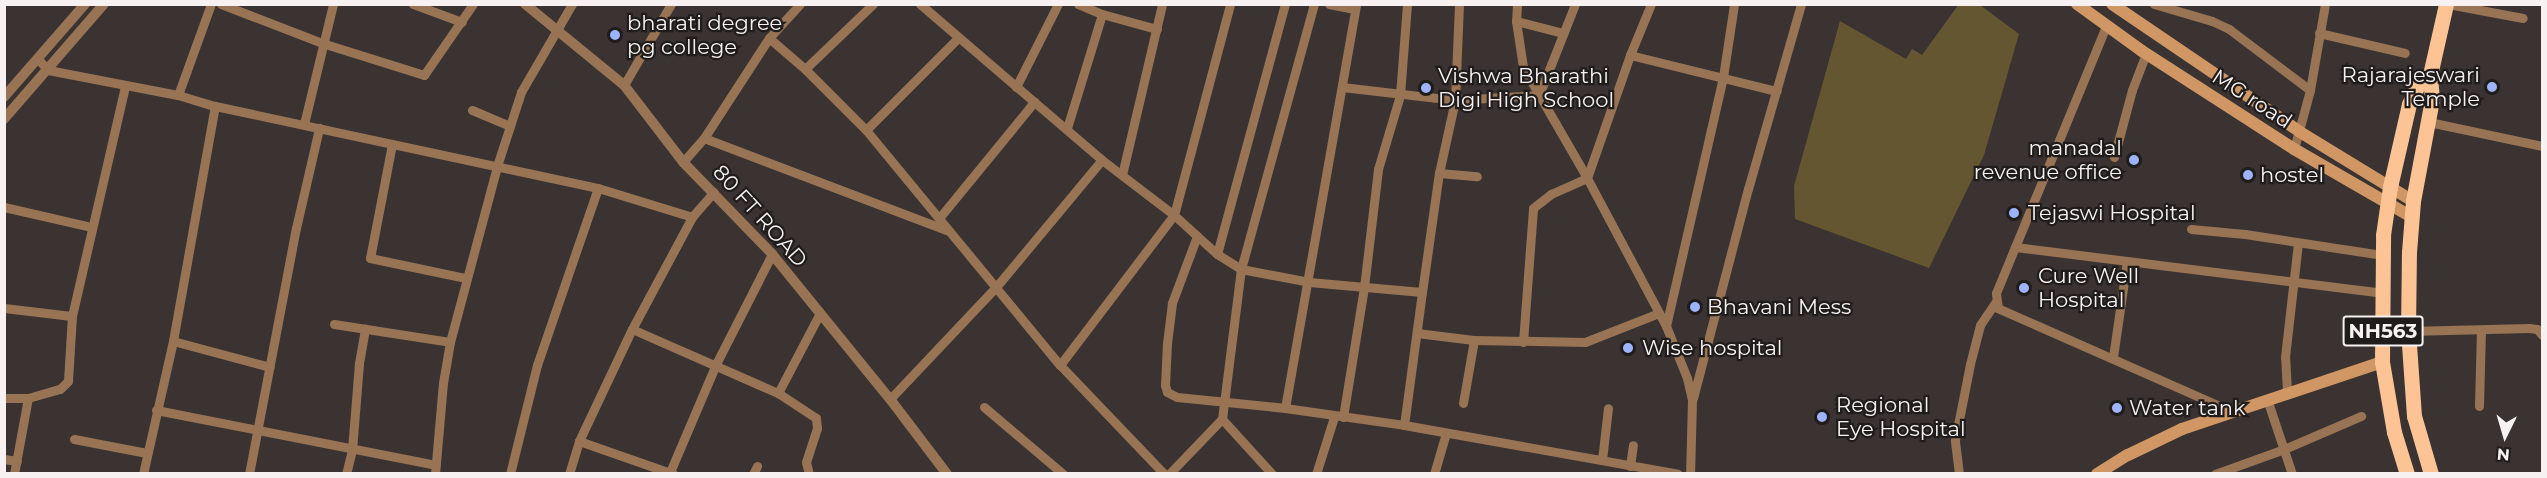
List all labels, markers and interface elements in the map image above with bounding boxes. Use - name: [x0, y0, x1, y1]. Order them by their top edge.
- place label: bharati degree pg college: [627, 10, 782, 60]
- marker: bharati degree pg college: [608, 28, 622, 42]
- place label: Rajarajeswari Temple: [2342, 62, 2480, 112]
- place label: Vishwa Bharathi Digi High School: [1438, 63, 1614, 113]
- street label: MG road: [2208, 64, 2296, 134]
- marker: Rajarajeswari Temple: [2485, 80, 2499, 94]
- marker: Vishwa Bharathi Digi High School: [1419, 81, 1433, 95]
- place label: manadal revenue office: [1974, 135, 2122, 185]
- marker: manadal revenue office: [2127, 153, 2141, 167]
- street label: 80 FT ROAD: [708, 160, 812, 272]
- place label: hostel: [2260, 162, 2324, 188]
- marker: hostel: [2241, 168, 2255, 182]
- place label: Tejaswi Hospital: [2028, 200, 2196, 226]
- marker: Tejaswi Hospital: [2005, 204, 2023, 222]
- place label: Cure Well Hospital: [2038, 263, 2139, 313]
- marker: Cure Well Hospital: [2015, 279, 2033, 297]
- place label: Bhavani Mess: [1707, 294, 1851, 320]
- marker: Bhavani Mess: [1688, 300, 1702, 314]
- road number: NH563: [2342, 314, 2424, 348]
- place label: Wise hospital: [1642, 335, 1783, 361]
- marker: Wise hospital: [1619, 339, 1637, 357]
- place label: Regional Eye Hospital: [1836, 392, 1966, 442]
- place label: Water tank: [2129, 395, 2246, 421]
- marker: Water tank: [2110, 401, 2124, 415]
- north arrow: [2475, 406, 2535, 466]
- marker: Regional Eye Hospital: [1813, 408, 1831, 426]
- text: N: [2496, 444, 2511, 464]

